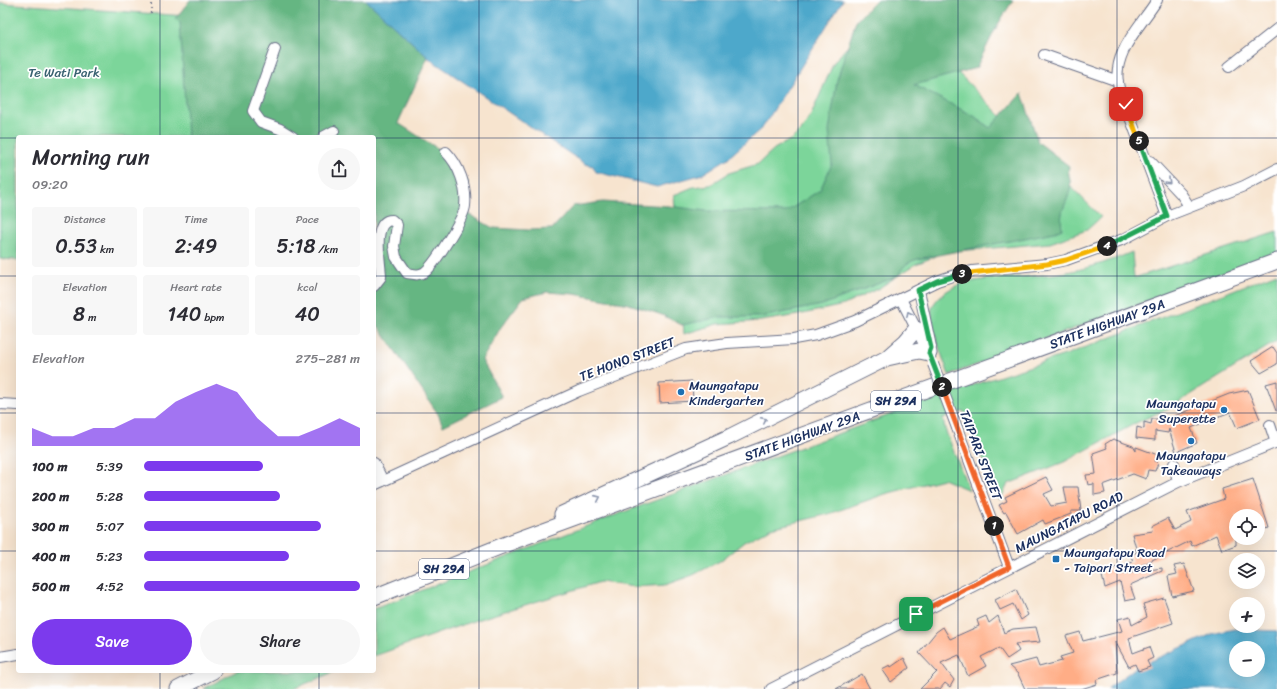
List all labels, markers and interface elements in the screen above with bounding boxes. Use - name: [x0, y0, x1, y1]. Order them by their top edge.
- park label: Te Wati Park: [28, 61, 100, 84]
- pin: [1109, 87, 1143, 121]
- icon: check: [1115, 93, 1137, 115]
- pin: 5: [1129, 131, 1149, 151]
- text: 5: [1136, 131, 1142, 150]
- text: Morning run: [32, 138, 150, 177]
- button: share: [318, 148, 360, 190]
- text: 09:20: [32, 173, 68, 196]
- one-way arrow: [1163, 176, 1171, 184]
- text: Distance: [64, 210, 106, 229]
- text: Time: [184, 210, 208, 229]
- text: Pace: [296, 210, 319, 229]
- text: 0.53: [55, 229, 97, 264]
- text: 2:49: [175, 229, 217, 264]
- text: 5:18: [277, 229, 315, 264]
- pin: 4: [1097, 236, 1117, 256]
- text: 4: [1104, 236, 1110, 255]
- text: km: [97, 240, 114, 259]
- text: /km: [315, 240, 338, 259]
- pin: 3: [952, 264, 972, 284]
- text: 3: [959, 264, 965, 283]
- text: Elevation: [62, 278, 107, 297]
- text: Heart rate: [170, 278, 222, 297]
- text: kcal: [297, 278, 317, 297]
- street label: STATE HIGHWAY 29A: [1046, 292, 1168, 356]
- text: 8: [73, 297, 85, 332]
- text: 140: [168, 297, 201, 332]
- text: 40: [295, 297, 320, 332]
- text: m: [85, 308, 96, 327]
- text: bpm: [201, 308, 224, 327]
- one-way arrow: [906, 311, 913, 318]
- street label: TE HONO STREET: [576, 330, 679, 388]
- text: Elevation: [32, 347, 85, 370]
- text: 275–281 m: [295, 347, 360, 370]
- place label: Maungatapu Kindergarten: [689, 374, 764, 412]
- pin: 2: [932, 377, 952, 397]
- text: 2: [939, 377, 945, 396]
- marker: Maungatapu Kindergarten: [676, 387, 686, 397]
- road number: SH 29A: [871, 391, 921, 411]
- place label: Maungatapu Superette: [1146, 392, 1216, 430]
- street label: STATE HIGHWAY 29A: [741, 404, 863, 468]
- marker: Maungatapu Superette: [1219, 405, 1229, 415]
- street label: TAIPARI STREET: [953, 407, 1009, 504]
- one-way arrow: [760, 417, 767, 425]
- marker: Maungatapu Takeaways: [1186, 436, 1196, 446]
- place label: Maungatapu Takeaways: [1156, 444, 1226, 482]
- text: 100 m: [32, 455, 67, 478]
- text: 5:39: [96, 455, 123, 478]
- text: 200 m: [32, 485, 69, 508]
- text: 5:28: [96, 485, 123, 508]
- street label: MAUNGATAPU ROAD: [1011, 485, 1128, 559]
- one-way arrow: [594, 495, 602, 503]
- map controls: [1229, 509, 1265, 677]
- button: locate: [1229, 509, 1265, 545]
- text: 300 m: [32, 515, 69, 538]
- text: 5:07: [96, 515, 124, 538]
- pin: 1: [984, 516, 1004, 536]
- text: 1: [992, 516, 996, 535]
- place label: Maungatapu Road - Taipari Street: [1064, 541, 1166, 579]
- text: 400 m: [32, 545, 70, 568]
- text: 5:23: [96, 545, 123, 568]
- button: layers: [1229, 553, 1265, 589]
- marker: Maungatapu Road - Taipari Street: [1051, 554, 1061, 564]
- road number: SH 29A: [419, 559, 469, 579]
- text: 500 m: [32, 575, 70, 598]
- text: 4:52: [96, 575, 124, 598]
- pin: [899, 597, 933, 631]
- button: +: [1229, 597, 1265, 633]
- icon: arrive: [905, 603, 927, 625]
- button: Save: [32, 619, 192, 665]
- button: Share: [200, 619, 360, 665]
- button: −: [1229, 641, 1265, 677]

